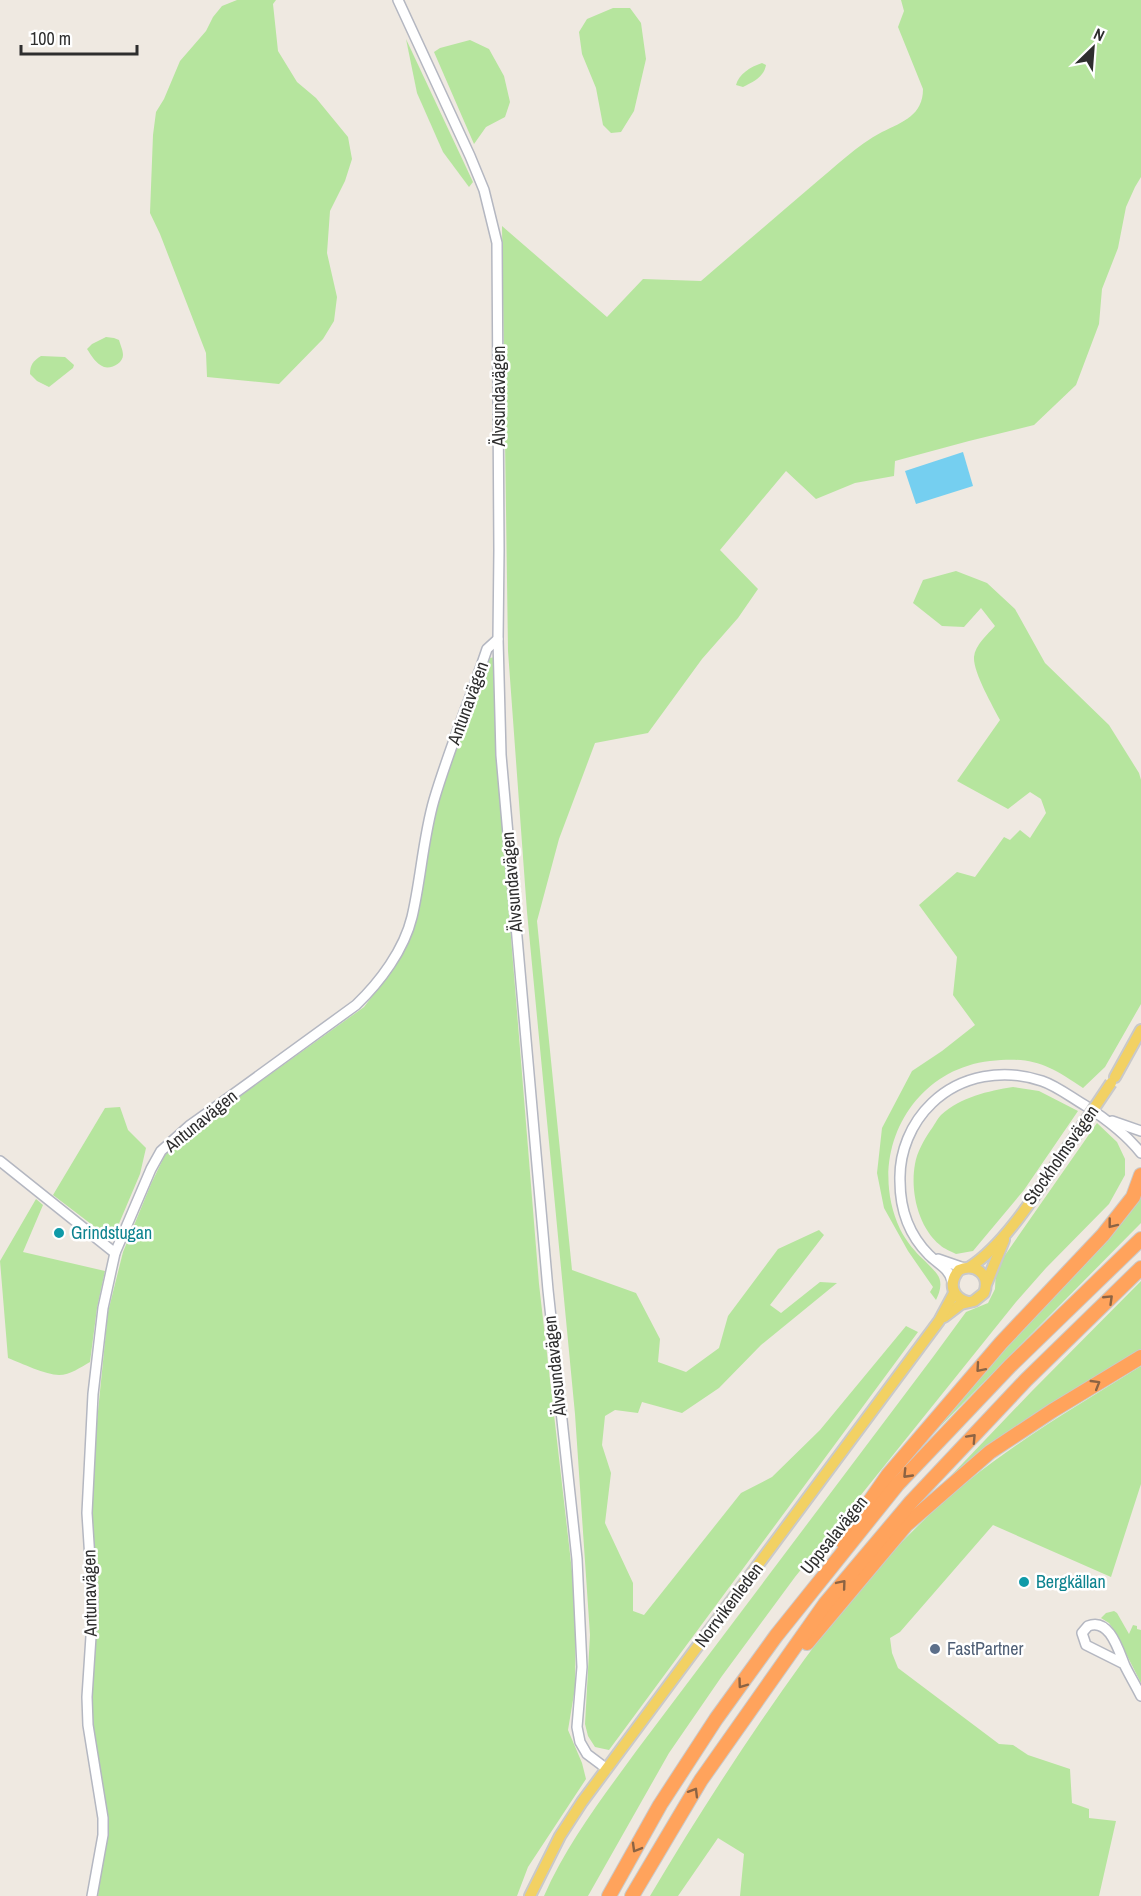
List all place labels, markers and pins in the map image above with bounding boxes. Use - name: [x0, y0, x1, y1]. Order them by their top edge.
- place label: Grindstugan: [71, 1220, 152, 1245]
- marker: Grindstugan: [52, 1226, 66, 1240]
- place label: Bergkällan: [1036, 1569, 1106, 1594]
- marker: Bergkällan: [1017, 1575, 1031, 1589]
- place label: FastPartner: [947, 1636, 1023, 1661]
- marker: FastPartner: [928, 1642, 942, 1656]

